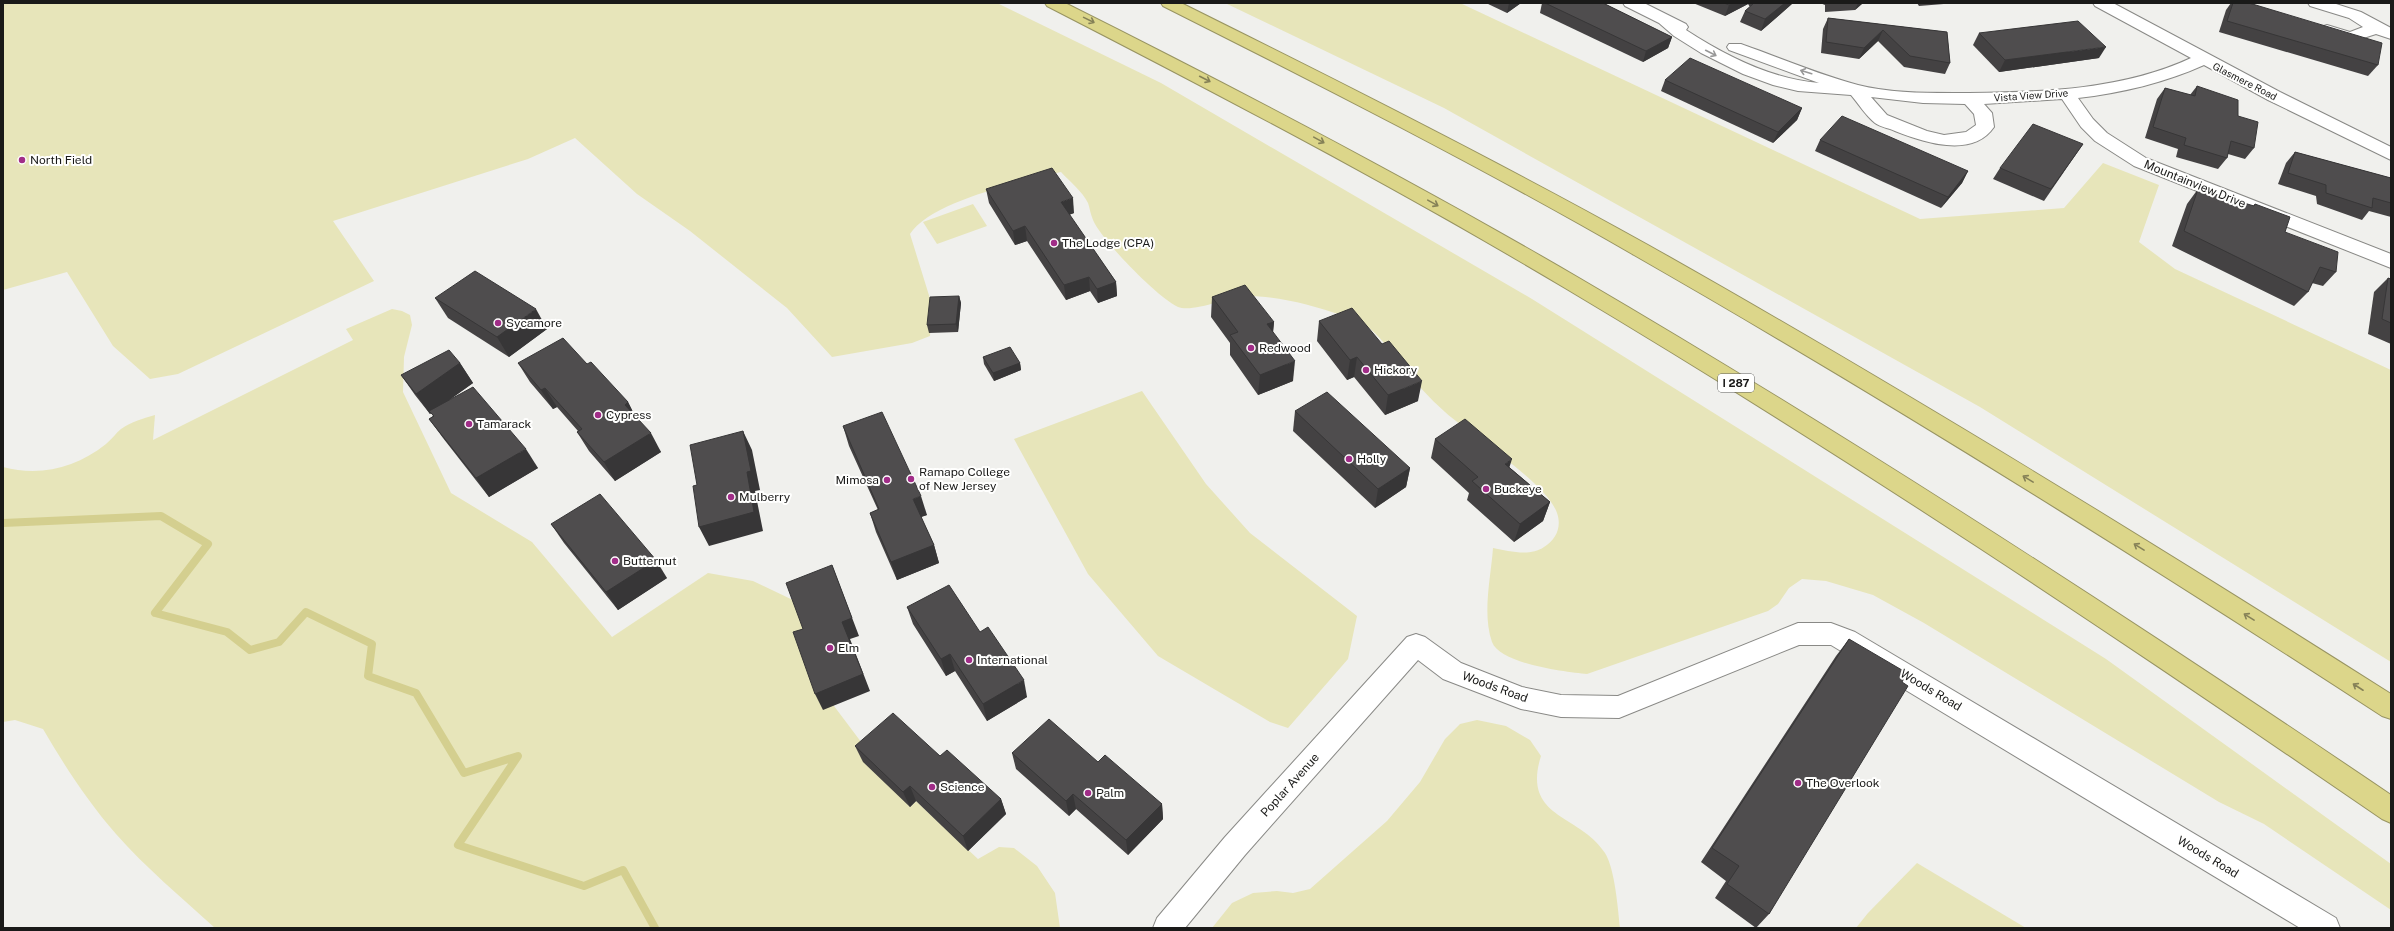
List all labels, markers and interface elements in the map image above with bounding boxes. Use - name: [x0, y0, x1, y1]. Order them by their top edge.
- one-way arrow: [1082, 17, 1094, 24]
- one-way arrow: [1705, 50, 1717, 57]
- street label: Glasmere Road: [2211, 60, 2279, 102]
- one-way arrow: [1799, 68, 1812, 75]
- one-way arrow: [1198, 75, 1210, 83]
- street label: Vista View Drive: [1993, 86, 2069, 104]
- one-way arrow: [1313, 136, 1325, 144]
- place label: North Field: [30, 153, 92, 167]
- marker: North Field: [17, 155, 27, 165]
- street label: Mountainview Drive: [2142, 157, 2248, 211]
- one-way arrow: [1427, 200, 1439, 208]
- place label: The Lodge (CPA): [1062, 236, 1154, 250]
- marker: The Lodge (CPA): [1049, 238, 1059, 248]
- place label: Sycamore: [506, 316, 562, 330]
- marker: Sycamore: [493, 318, 503, 328]
- place label: Redwood: [1259, 341, 1311, 355]
- marker: Redwood: [1246, 343, 1256, 353]
- place label: Hickory: [1374, 363, 1418, 377]
- marker: Hickory: [1361, 365, 1371, 375]
- road number: I 287: [1718, 374, 1754, 392]
- place label: Cypress: [606, 408, 651, 422]
- marker: Cypress: [593, 410, 603, 420]
- place label: Tamarack: [477, 417, 532, 431]
- marker: Tamarack: [464, 419, 474, 429]
- place label: Holly: [1357, 452, 1387, 466]
- marker: Holly: [1344, 454, 1354, 464]
- place label: Ramapo College of New Jersey: [919, 465, 1010, 493]
- place label: Mimosa: [835, 473, 879, 487]
- marker: Ramapo College of New Jersey: [906, 474, 916, 484]
- marker: Mimosa: [882, 475, 892, 485]
- one-way arrow: [2023, 475, 2034, 483]
- place label: Buckeye: [1494, 482, 1542, 496]
- marker: Buckeye: [1481, 484, 1491, 494]
- place label: Mulberry: [739, 490, 791, 504]
- marker: Mulberry: [726, 492, 736, 502]
- one-way arrow: [2133, 543, 2145, 551]
- place label: Butternut: [623, 554, 677, 568]
- marker: Butternut: [610, 556, 620, 566]
- one-way arrow: [2243, 612, 2255, 620]
- place label: Elm: [838, 641, 859, 655]
- marker: Elm: [825, 643, 835, 653]
- place label: International: [977, 653, 1048, 667]
- marker: International: [964, 655, 974, 665]
- street label: Woods Road: [1898, 666, 1964, 714]
- street label: Woods Road: [1460, 669, 1530, 705]
- one-way arrow: [2353, 683, 2364, 691]
- street label: Poplar Avenue: [1258, 750, 1322, 820]
- place label: The Overlook: [1806, 776, 1880, 790]
- marker: The Overlook: [1793, 778, 1803, 788]
- place label: Science: [940, 780, 985, 794]
- marker: Science: [927, 782, 937, 792]
- place label: Palm: [1096, 786, 1124, 800]
- marker: Palm: [1083, 788, 1093, 798]
- street label: Woods Road: [2175, 833, 2241, 881]

